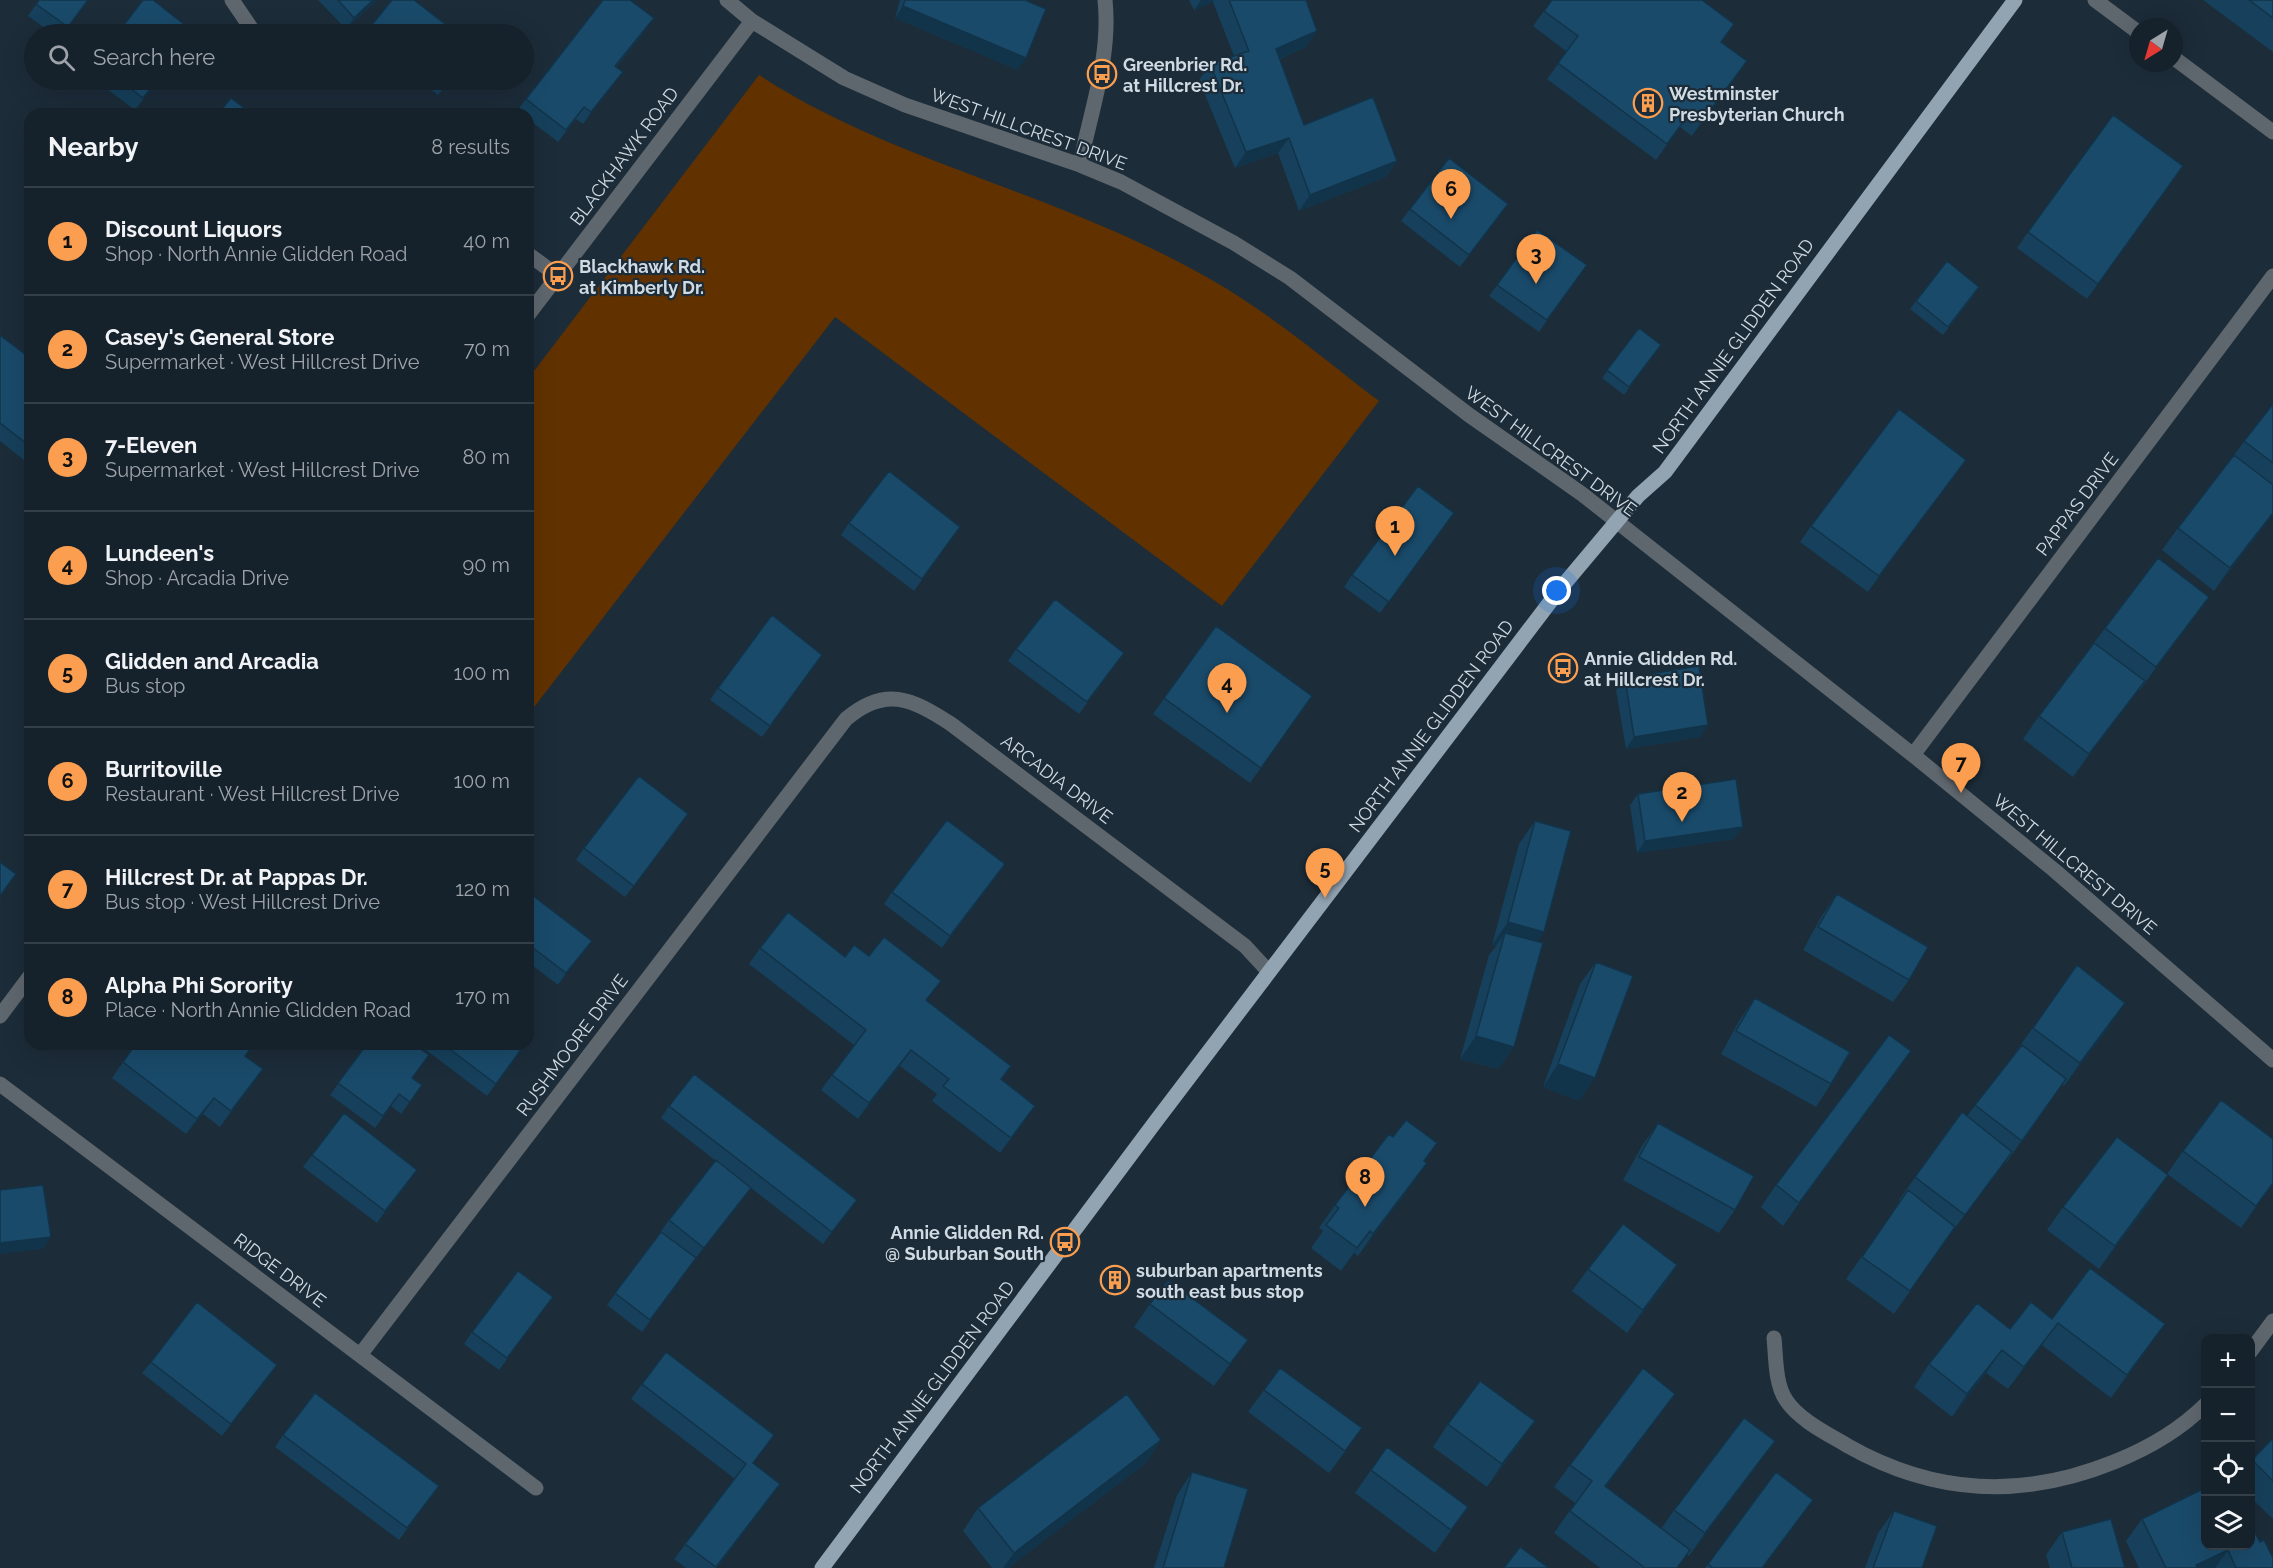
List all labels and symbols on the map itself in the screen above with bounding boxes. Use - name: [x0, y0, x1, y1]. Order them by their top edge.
- north arrow: [2129, 18, 2183, 72]
- place label: Greenbrier Rd. at Hillcrest Dr.: [1123, 54, 1247, 96]
- bus stop icon: Greenbrier Rd. at Hillcrest Dr.: [1086, 58, 1118, 90]
- street label: BLACKHAWK ROAD: [565, 83, 683, 229]
- place label: Westminster Presbyterian Church: [1669, 83, 1845, 125]
- street label: WEST HILLCREST DRIVE: [928, 84, 1130, 174]
- building icon: Westminster Presbyterian Church: [1632, 87, 1664, 119]
- pin: 6: [1432, 170, 1470, 219]
- pin: 3: [1516, 234, 1556, 284]
- street label: NORTH ANNIE GLIDDEN ROAD: [1648, 234, 1818, 457]
- place label: Blackhawk Rd. at Kimberly Dr.: [579, 256, 705, 298]
- bus stop icon: Blackhawk Rd. at Kimberly Dr.: [542, 260, 574, 292]
- street label: WEST HILLCREST DRIVE: [1461, 382, 1641, 520]
- street label: PAPPAS DRIVE: [2031, 448, 2123, 560]
- pin: 1: [1376, 506, 1414, 556]
- your location: [1542, 576, 1571, 605]
- street label: NORTH ANNIE GLIDDEN ROAD: [1344, 616, 1518, 836]
- place label: Annie Glidden Rd. at Hillcrest Dr.: [1584, 648, 1737, 690]
- bus stop icon: Annie Glidden Rd. at Hillcrest Dr.: [1547, 652, 1579, 684]
- pin: 4: [1208, 664, 1246, 713]
- street label: ARCADIA DRIVE: [997, 730, 1117, 828]
- pin: 7: [1942, 744, 1980, 793]
- pin: 2: [1662, 772, 1702, 822]
- street label: WEST HILLCREST DRIVE: [1989, 789, 2161, 939]
- pin: 5: [1306, 848, 1344, 898]
- street label: RUSHMOORE DRIVE: [512, 970, 632, 1120]
- pin: 8: [1346, 1158, 1384, 1207]
- place label: Annie Glidden Rd. @ Suburban South: [885, 1222, 1044, 1264]
- bus stop icon: Annie Glidden Rd. @ Suburban South: [1049, 1226, 1081, 1258]
- street label: RIDGE DRIVE: [230, 1229, 330, 1311]
- place label: suburban apartments south east bus stop: [1136, 1260, 1323, 1302]
- building icon: suburban apartments south east bus stop: [1099, 1264, 1131, 1296]
- street label: NORTH ANNIE GLIDDEN ROAD: [845, 1277, 1019, 1497]

